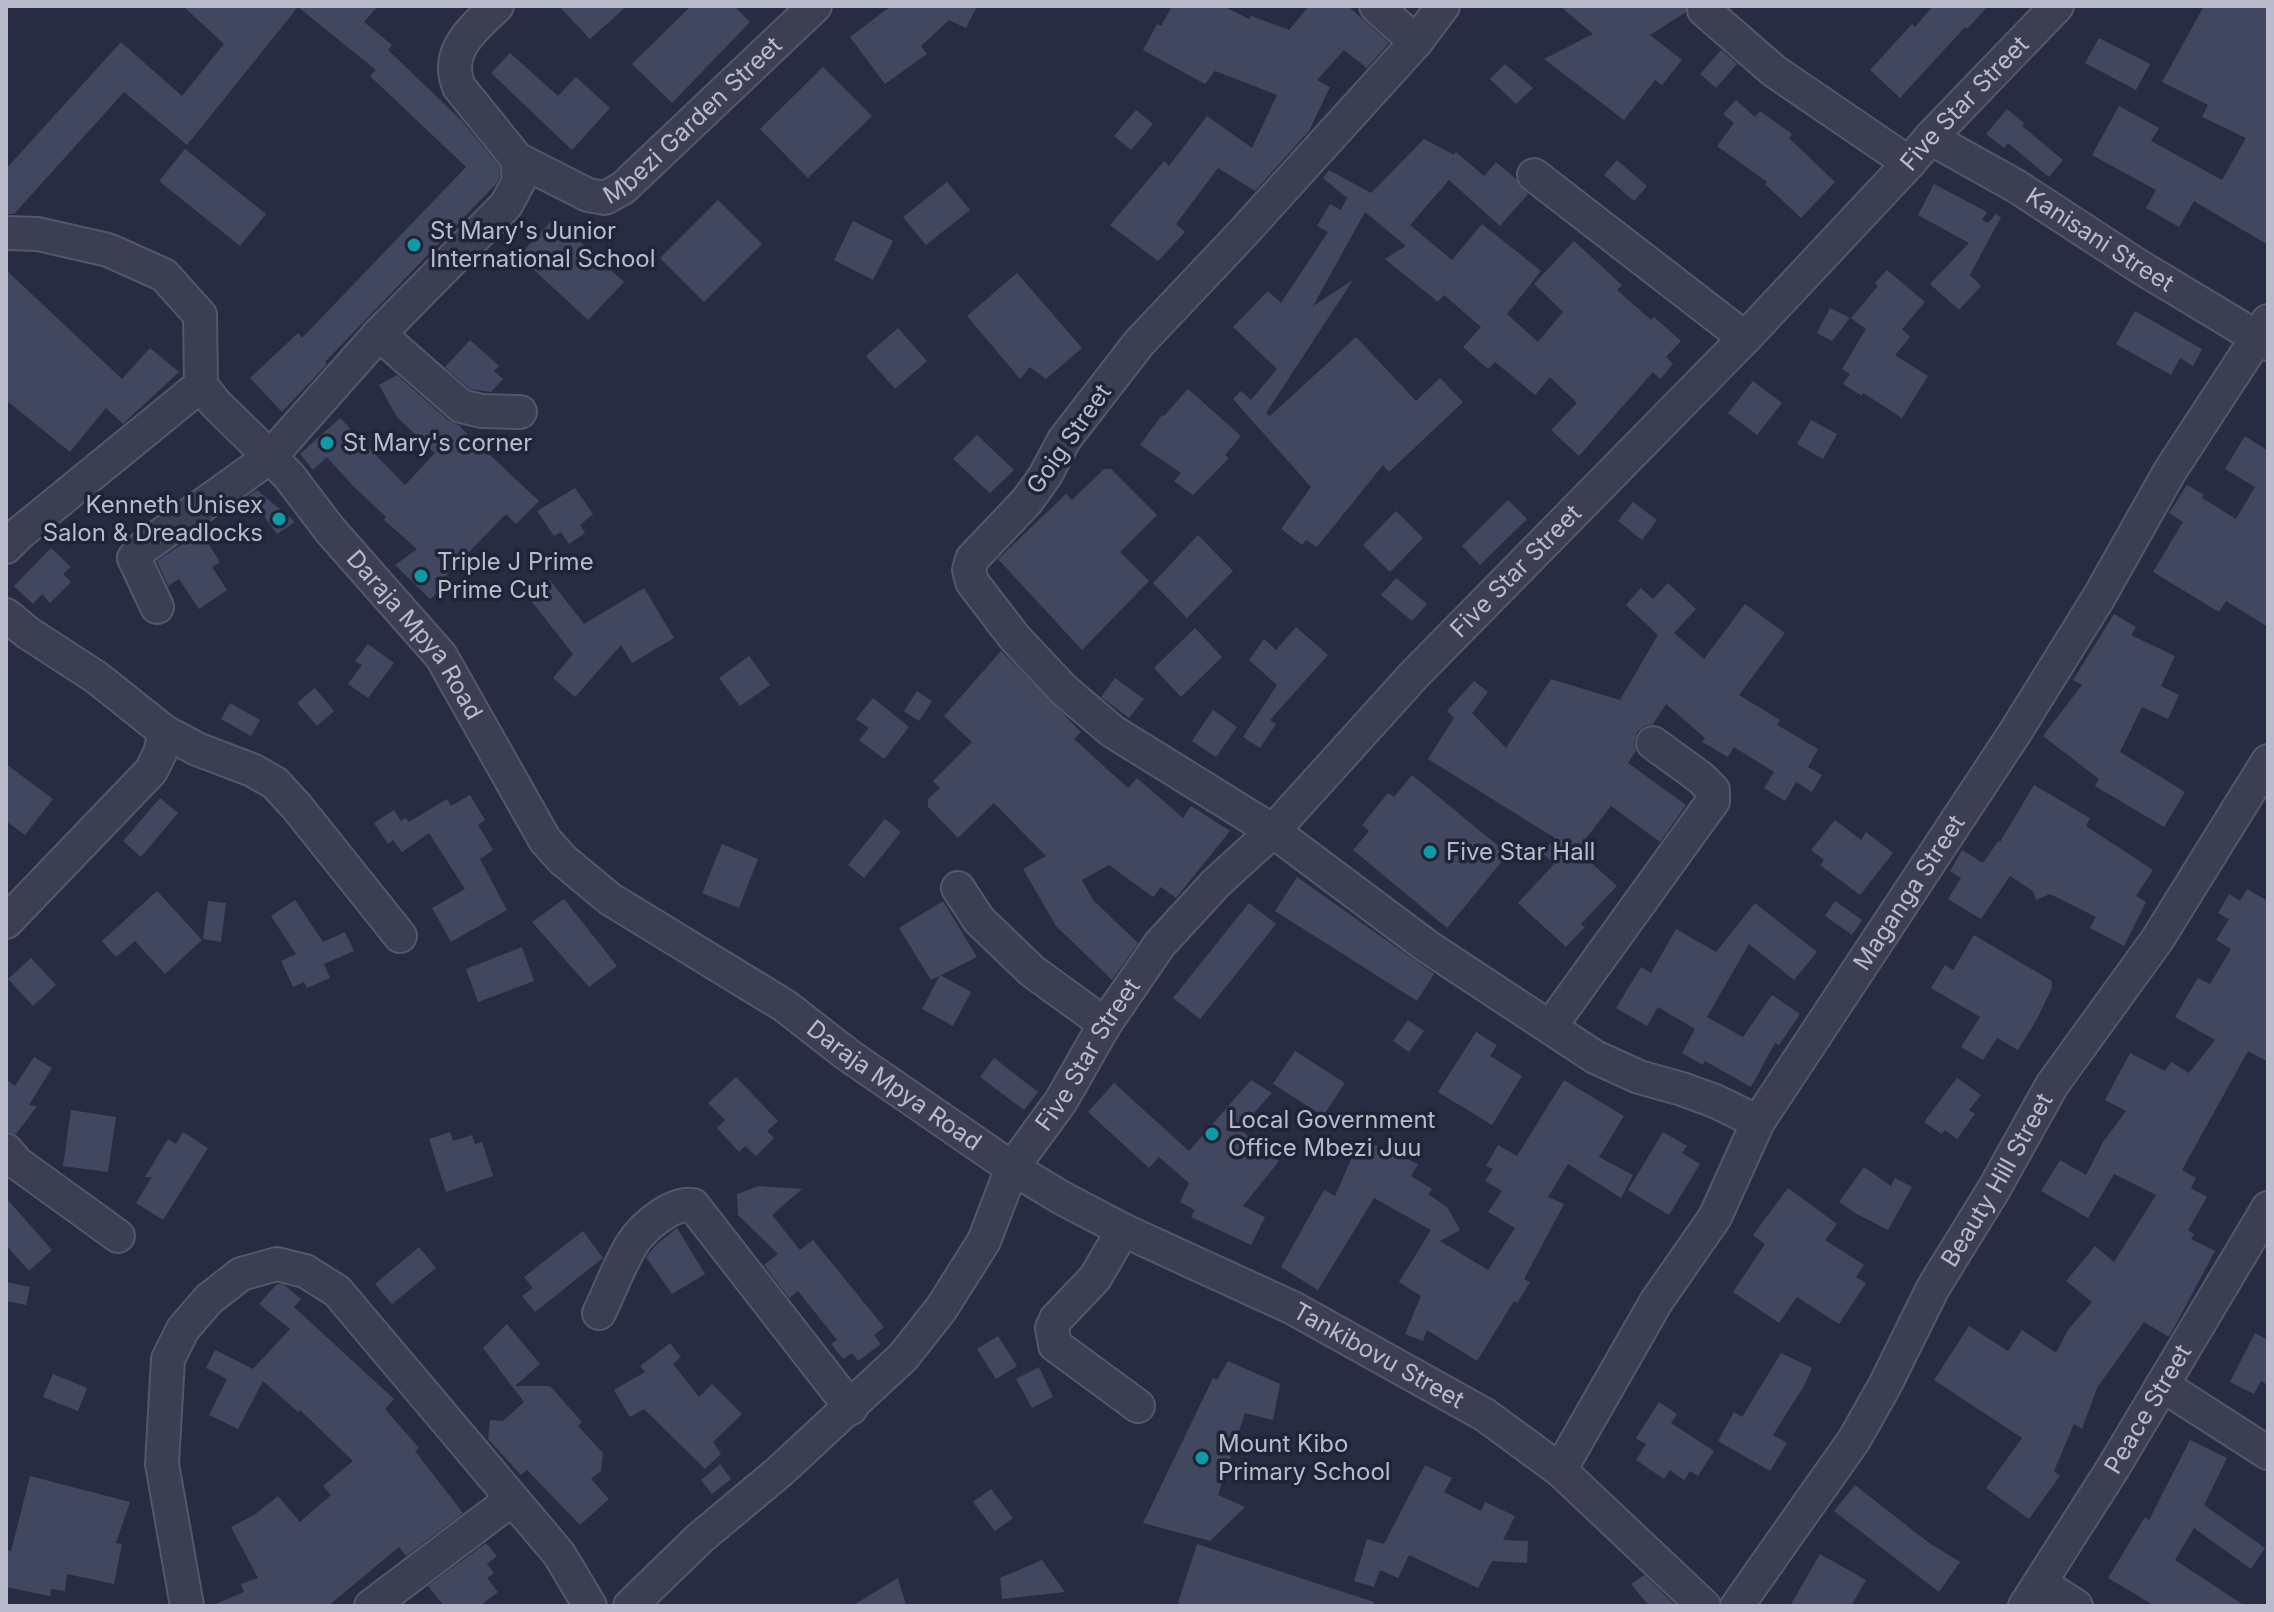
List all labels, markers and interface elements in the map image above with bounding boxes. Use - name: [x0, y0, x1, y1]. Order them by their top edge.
- street label: Mbezi Garden Street: [598, 30, 787, 210]
- street label: Five Star Street: [1894, 30, 2034, 176]
- street label: Kanisani Street: [2020, 181, 2179, 298]
- place label: St Mary's Junior International School: [430, 216, 655, 273]
- marker: St Mary's Junior International School: [405, 236, 423, 254]
- street label: Goig Street: [1020, 378, 1117, 499]
- place label: St Mary's corner: [343, 428, 532, 457]
- marker: St Mary's corner: [318, 434, 336, 452]
- place label: Kenneth Unisex Salon & Dreadlocks: [43, 490, 263, 547]
- street label: Five Star Street: [1444, 498, 1587, 643]
- marker: Kenneth Unisex Salon & Dreadlocks: [270, 510, 288, 528]
- street label: Daraja Mpya Road: [341, 544, 489, 725]
- place label: Triple J Prime Prime Cut: [437, 547, 594, 604]
- marker: Triple J Prime Prime Cut: [412, 567, 430, 585]
- street label: Maganga Street: [1847, 809, 1971, 976]
- place label: Five Star Hall: [1446, 837, 1595, 866]
- marker: Five Star Hall: [1421, 843, 1439, 861]
- street label: Five Star Street: [1029, 973, 1146, 1136]
- street label: Daraja Mpya Road: [801, 1014, 987, 1157]
- street label: Beauty Hill Street: [1935, 1088, 2059, 1272]
- place label: Local Government Office Mbezi Juu: [1228, 1105, 1436, 1162]
- marker: Local Government Office Mbezi Juu: [1203, 1125, 1221, 1143]
- street label: Tankibovu Street: [1288, 1296, 1469, 1414]
- street label: Peace Street: [2098, 1339, 2197, 1479]
- place label: Mount Kibo Primary School: [1218, 1429, 1391, 1486]
- marker: Mount Kibo Primary School: [1193, 1449, 1211, 1467]

